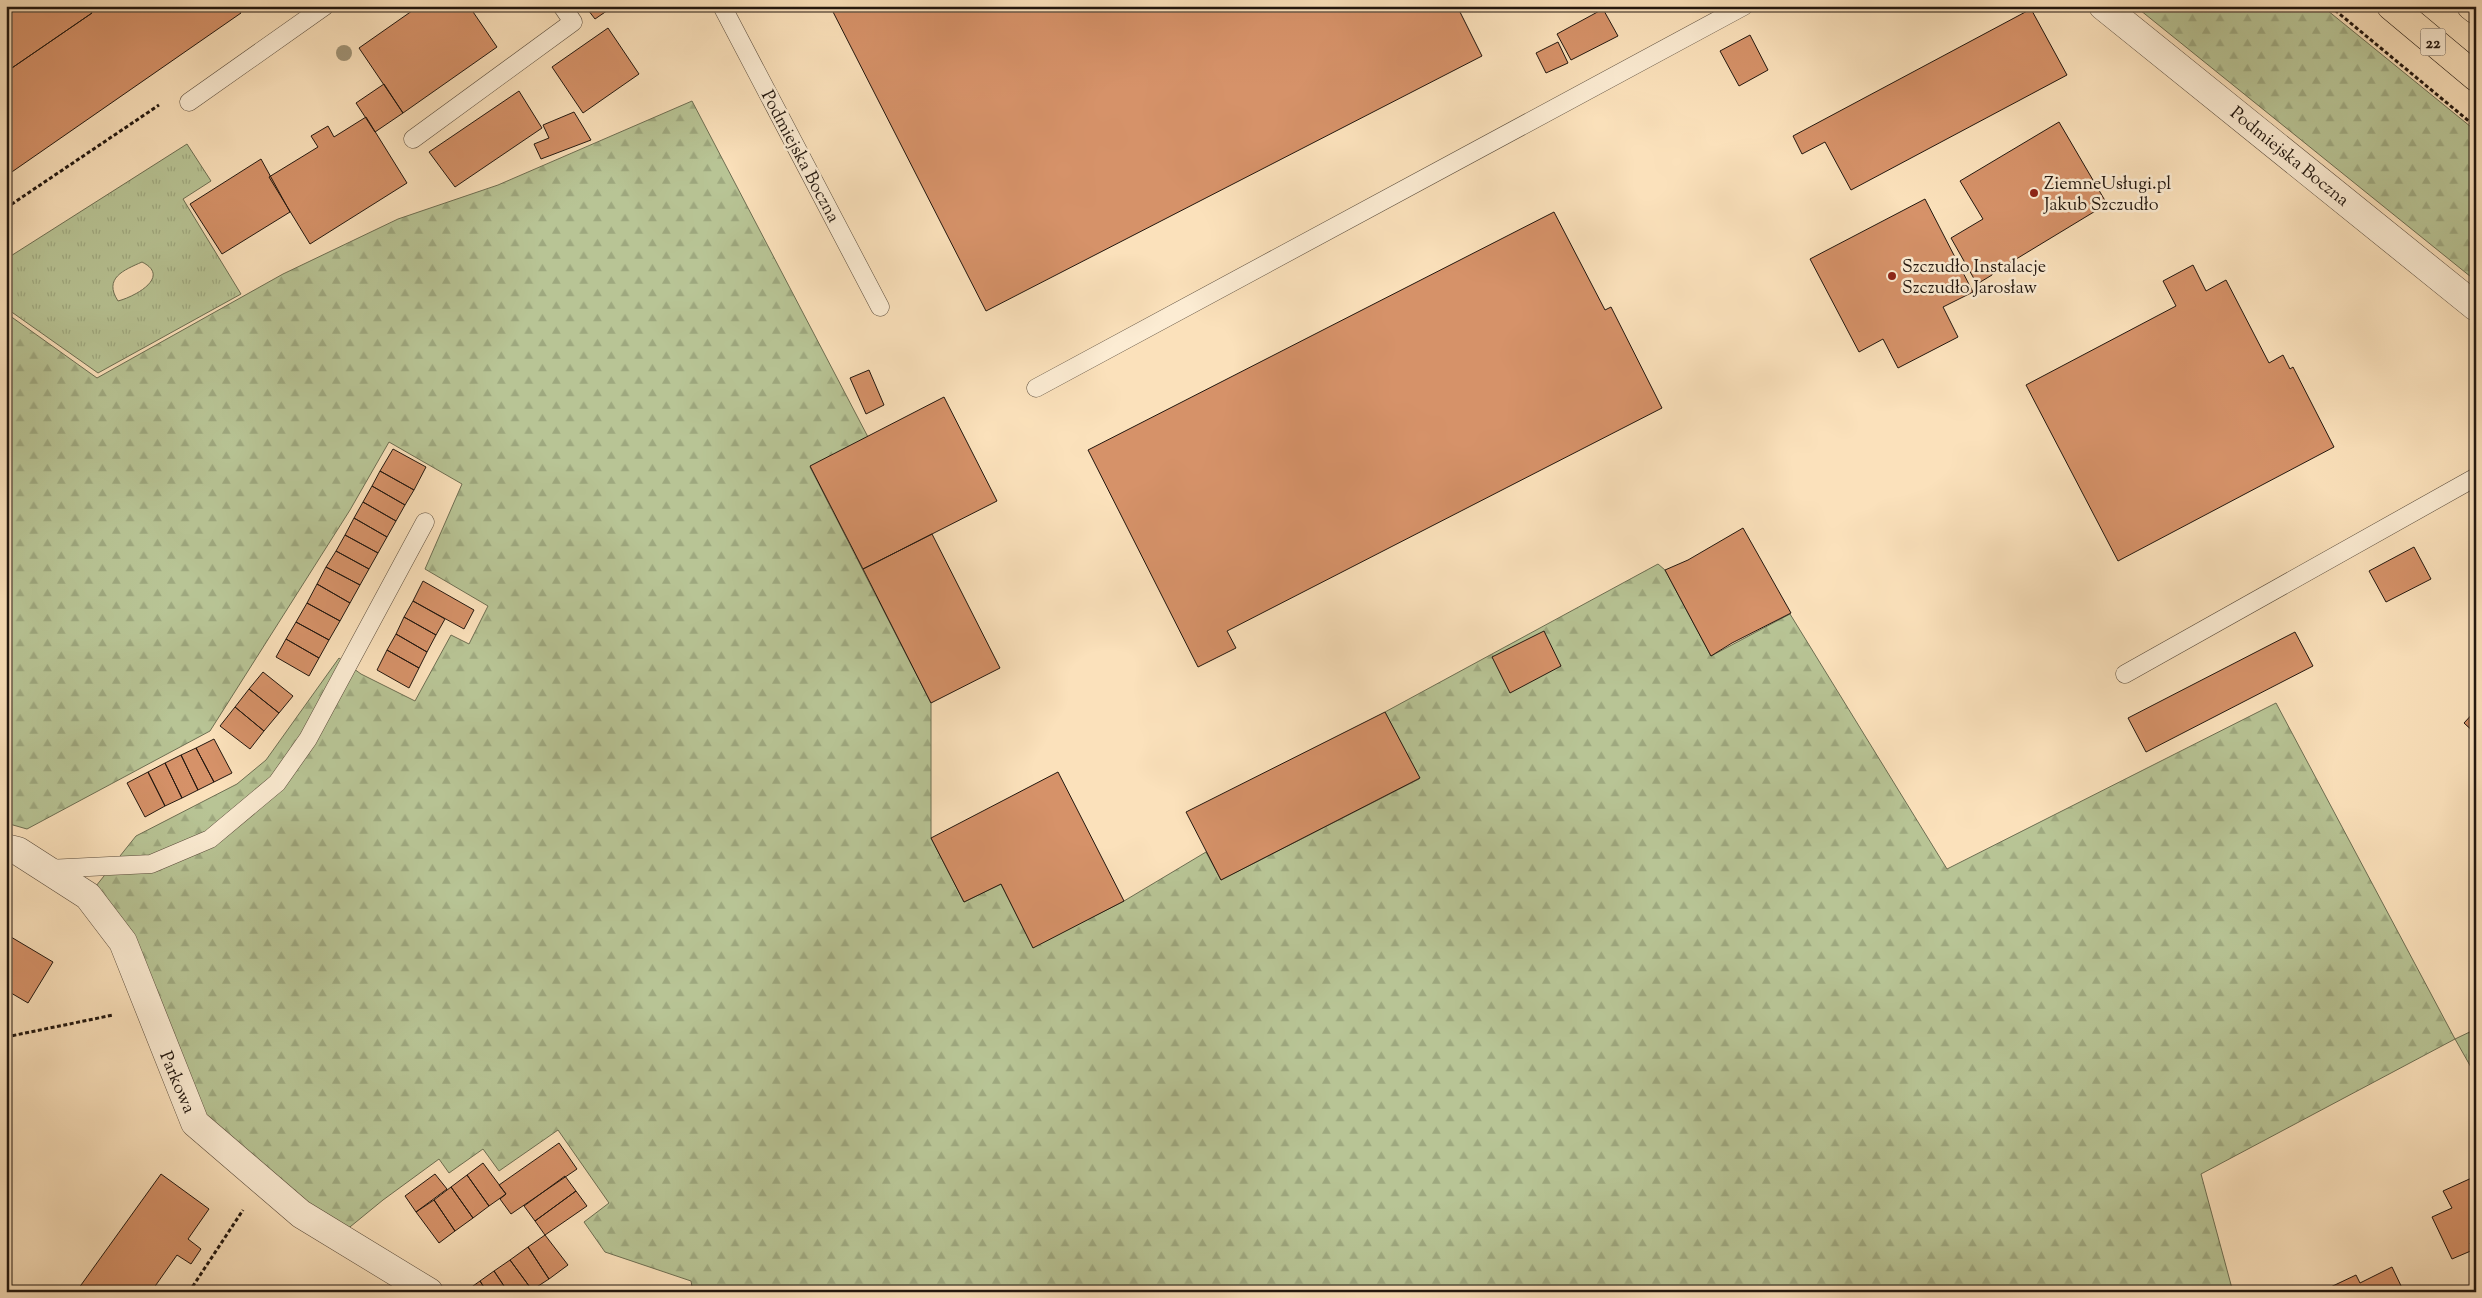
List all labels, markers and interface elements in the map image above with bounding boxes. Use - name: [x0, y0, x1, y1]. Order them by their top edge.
- road number: 22: [2420, 28, 2446, 56]
- street label: Podmiejska Boczna: [753, 86, 845, 228]
- street label: Podmiejska Boczna: [2224, 101, 2354, 214]
- place label: ZiemneUsługi.pl Jakub Szczudło: [2043, 172, 2171, 219]
- marker: ZiemneUsługi.pl Jakub Szczudło: [2028, 187, 2040, 199]
- place label: Szczudło Instalacje Szczudło Jarosław: [1902, 255, 2046, 302]
- marker: Szczudło Instalacje Szczudło Jarosław: [1886, 270, 1898, 282]
- street label: Parkowa: [151, 1048, 201, 1118]

